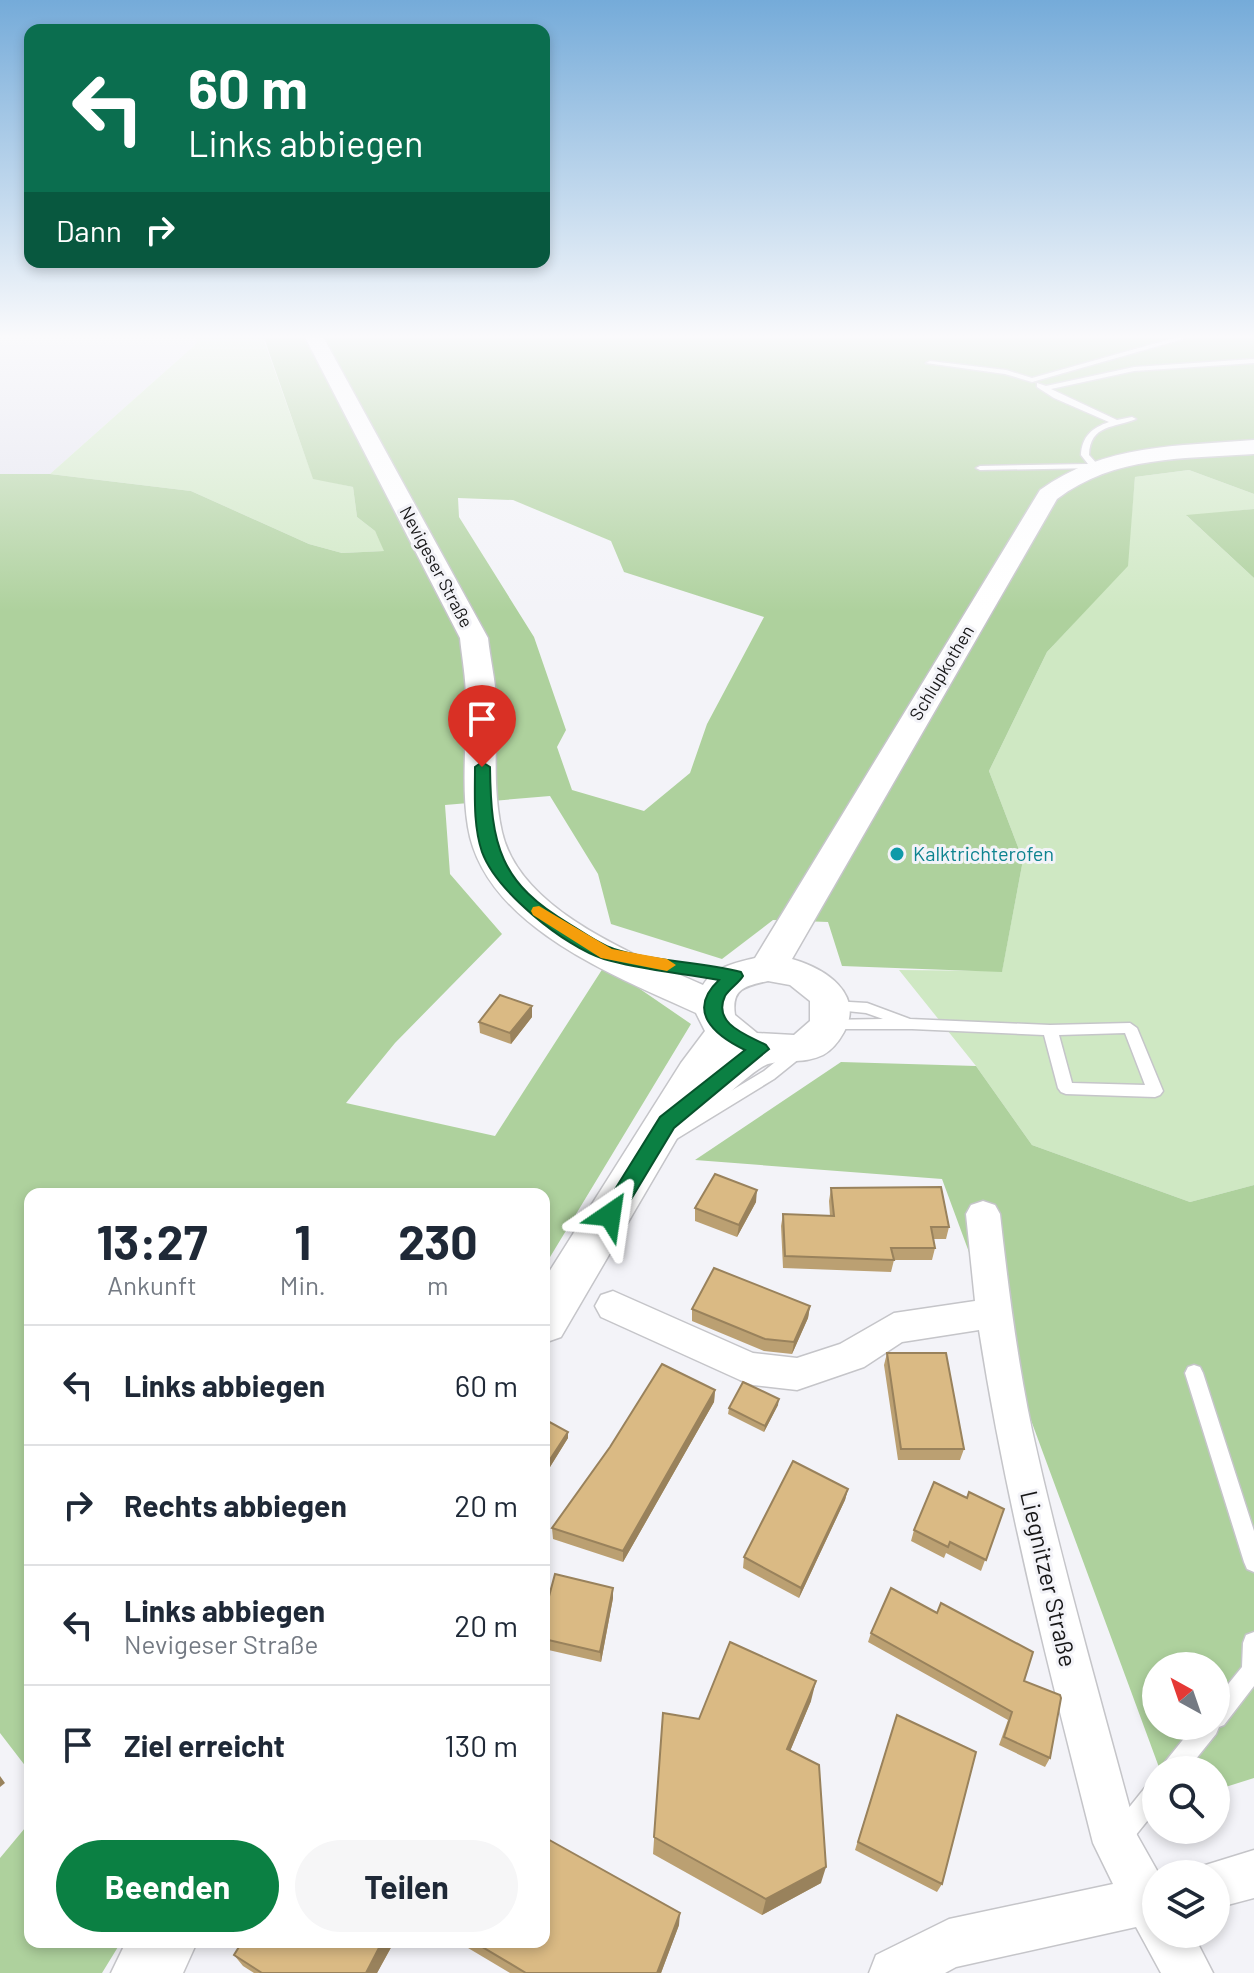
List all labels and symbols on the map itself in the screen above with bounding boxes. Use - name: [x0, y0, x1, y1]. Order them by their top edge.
- street label: Nevigeser Straße: [396, 502, 478, 631]
- street label: Schlupkothen: [904, 621, 978, 724]
- pin: [448, 685, 516, 767]
- place label: Kalktrichterofen: [913, 841, 1054, 865]
- marker: Kalktrichterofen: [888, 845, 906, 863]
- position arrow: [568, 1173, 652, 1257]
- street label: Liegnitzer Straße: [1015, 1488, 1084, 1670]
- north arrow: [1142, 1652, 1230, 1740]

